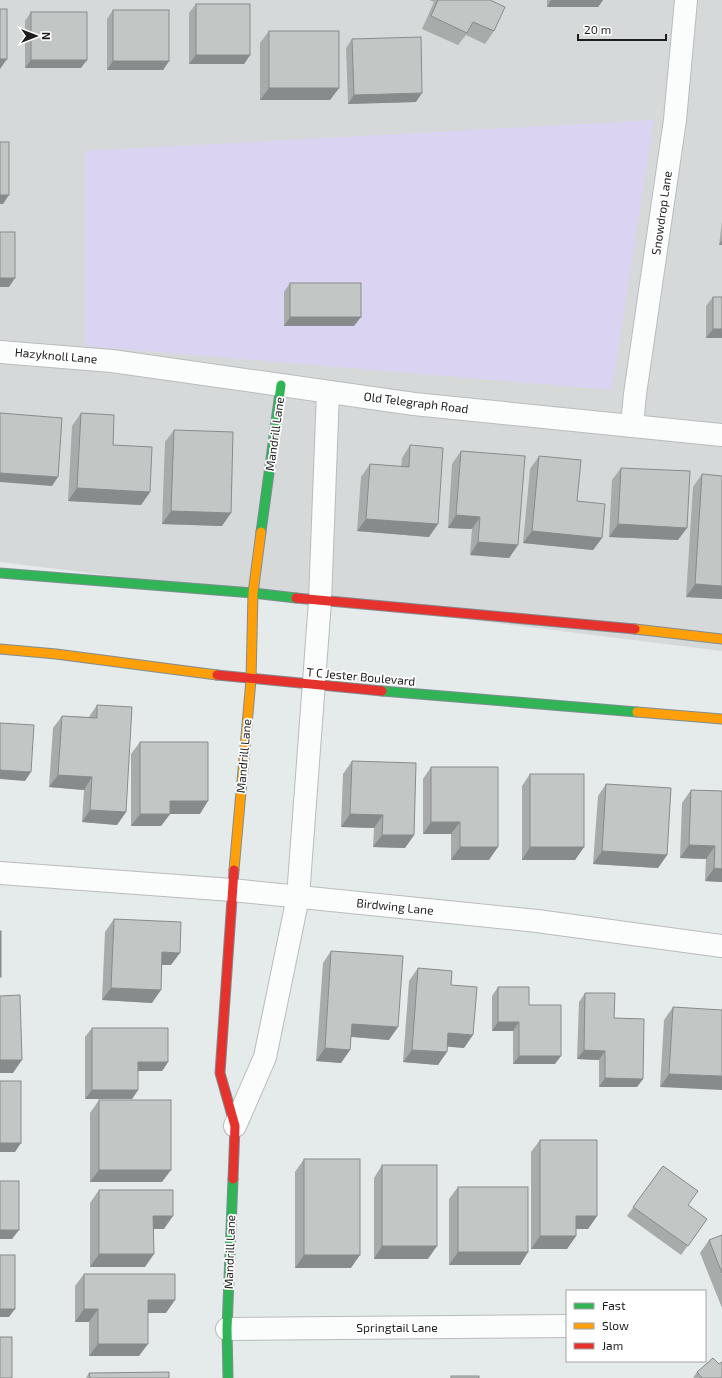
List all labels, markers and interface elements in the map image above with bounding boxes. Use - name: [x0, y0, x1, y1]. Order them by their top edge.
- north arrow: [16, 16, 56, 56]
- scale bar: [578, 16, 666, 42]
- text: 20 m: [584, 22, 611, 36]
- text: N: [40, 32, 53, 40]
- street label: Snowdrop Lane: [648, 170, 674, 256]
- street label: Hazyknoll Lane: [14, 344, 98, 366]
- street label: Old Telegraph Road: [363, 389, 469, 415]
- street label: Mandrill Lane: [262, 396, 286, 472]
- street label: T C Jester Boulevard: [306, 664, 416, 688]
- street label: Mandrill Lane: [233, 718, 253, 794]
- street label: Birdwing Lane: [356, 895, 434, 917]
- street label: Mandrill Lane: [221, 1215, 237, 1289]
- legend: [566, 1290, 706, 1362]
- text: Fast: [602, 1298, 626, 1312]
- text: Slow: [602, 1318, 629, 1332]
- street label: Springtail Lane: [356, 1320, 438, 1334]
- text: Jam: [602, 1338, 623, 1352]

